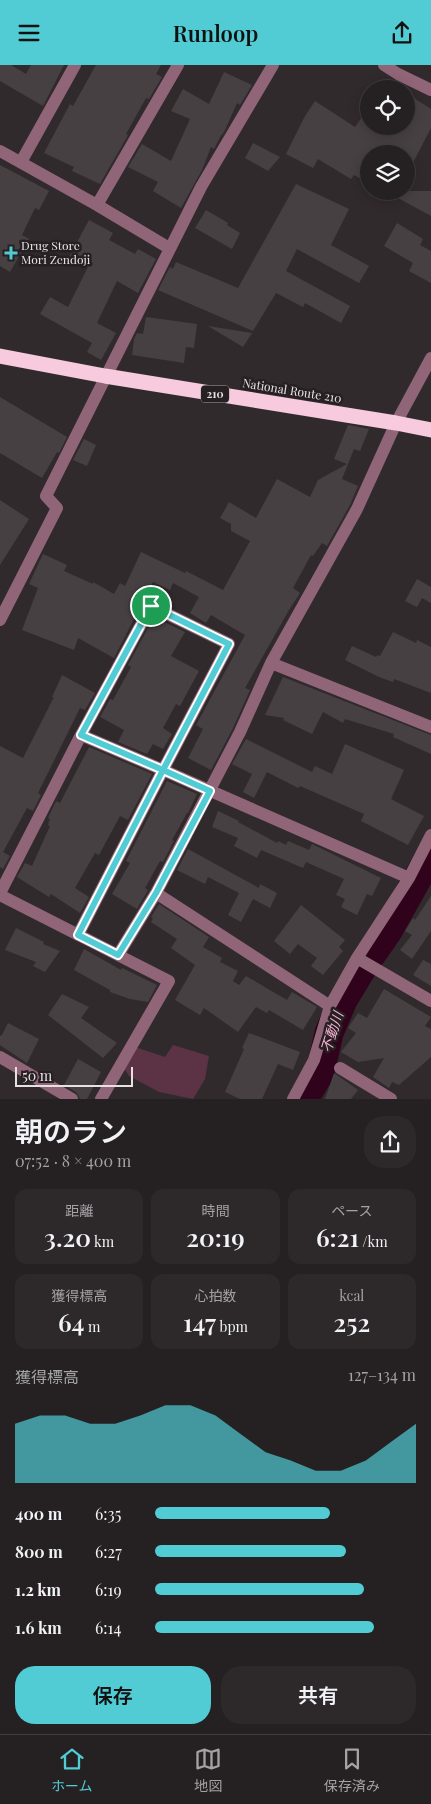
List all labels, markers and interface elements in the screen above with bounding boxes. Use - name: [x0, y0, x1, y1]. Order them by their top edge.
- text: Runloop: [173, 18, 258, 48]
- icon: menu: [15, 19, 43, 47]
- icon: share: [388, 19, 416, 47]
- map controls: [360, 80, 415, 200]
- button: locate: [360, 80, 415, 135]
- button: layers: [360, 145, 415, 200]
- place label: Drug Store Mori Zendoji: [21, 237, 91, 267]
- marker: Drug Store Mori Zendoji: [5, 247, 17, 259]
- street label: National Route 210: [241, 374, 343, 406]
- road number: 210: [201, 385, 229, 403]
- pin: [130, 585, 172, 627]
- icon: arrive: [137, 592, 165, 620]
- water label: 不動川: [316, 1007, 348, 1055]
- scale bar: [15, 1064, 132, 1087]
- text: 50 m: [22, 1066, 52, 1085]
- text: 朝のラン: [15, 1112, 127, 1149]
- button: share: [364, 1116, 416, 1168]
- text: 07:52 · 8 × 400 m: [15, 1150, 131, 1171]
- text: 距離: [65, 1201, 93, 1220]
- text: 時間: [201, 1201, 229, 1220]
- text: ペース: [331, 1201, 372, 1220]
- text: 3.20: [44, 1220, 91, 1253]
- text: 20:19: [186, 1220, 245, 1253]
- text: 6:21: [316, 1220, 359, 1253]
- text: km: [91, 1232, 114, 1251]
- text: /km: [359, 1232, 388, 1251]
- text: 獲得標高: [51, 1286, 107, 1305]
- text: 心拍数: [194, 1286, 236, 1305]
- text: kcal: [339, 1286, 364, 1305]
- text: 64: [58, 1305, 84, 1338]
- text: 147: [183, 1305, 216, 1338]
- text: 252: [334, 1305, 370, 1338]
- text: m: [84, 1317, 100, 1336]
- text: bpm: [216, 1317, 248, 1336]
- text: 127–134 m: [348, 1364, 416, 1385]
- text: 獲得標高: [15, 1366, 79, 1387]
- text: 400 m: [15, 1503, 62, 1524]
- text: 6:35: [95, 1503, 121, 1524]
- text: 800 m: [15, 1541, 63, 1562]
- text: 6:27: [95, 1541, 122, 1562]
- text: 1.2 km: [15, 1579, 61, 1600]
- text: 6:19: [95, 1579, 122, 1600]
- text: 1.6 km: [15, 1617, 62, 1638]
- text: 6:14: [95, 1617, 121, 1638]
- button: 保存: [15, 1666, 211, 1724]
- button: 共有: [221, 1666, 416, 1724]
- tab: ホーム: [51, 1745, 92, 1795]
- tab: 地図: [194, 1745, 222, 1795]
- tab: 保存済み: [324, 1745, 380, 1795]

